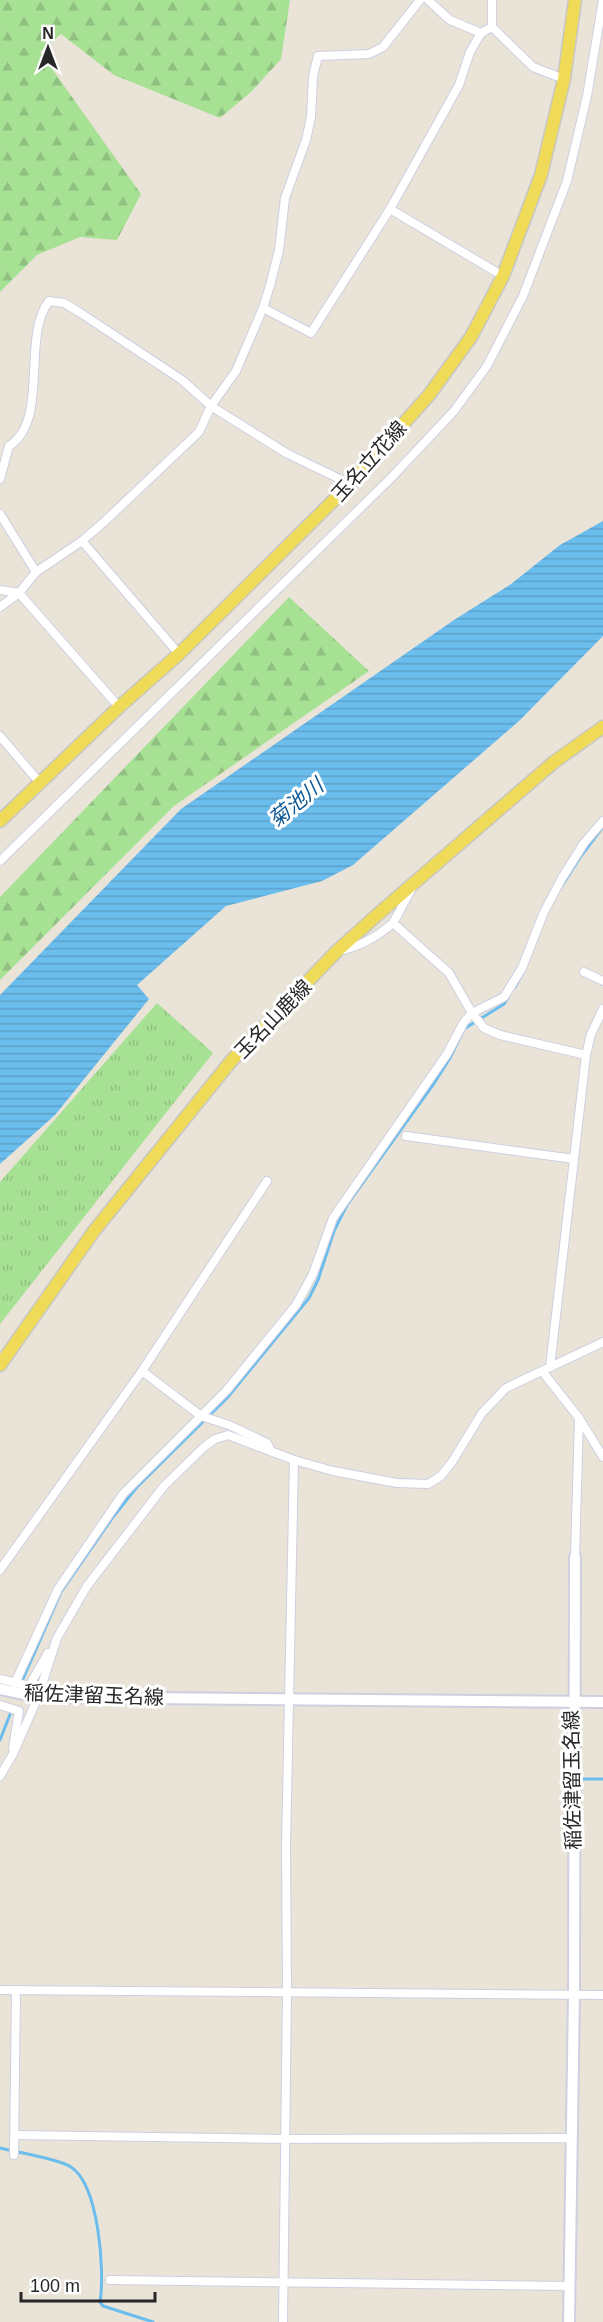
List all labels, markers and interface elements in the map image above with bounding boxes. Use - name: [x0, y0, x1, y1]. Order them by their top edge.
- north arrow: [18, 18, 78, 78]
- text: N: [42, 25, 54, 42]
- street label: 玉名立花線: [327, 416, 411, 506]
- water label: 菊池川: [264, 773, 329, 831]
- street label: 玉名山鹿線: [230, 975, 316, 1063]
- street label: 稲佐津留玉名線: [24, 1682, 164, 1708]
- street label: 稲佐津留玉名線: [560, 1710, 584, 1850]
- scale bar: [21, 2265, 154, 2303]
- text: 100 m: [30, 2276, 80, 2296]

